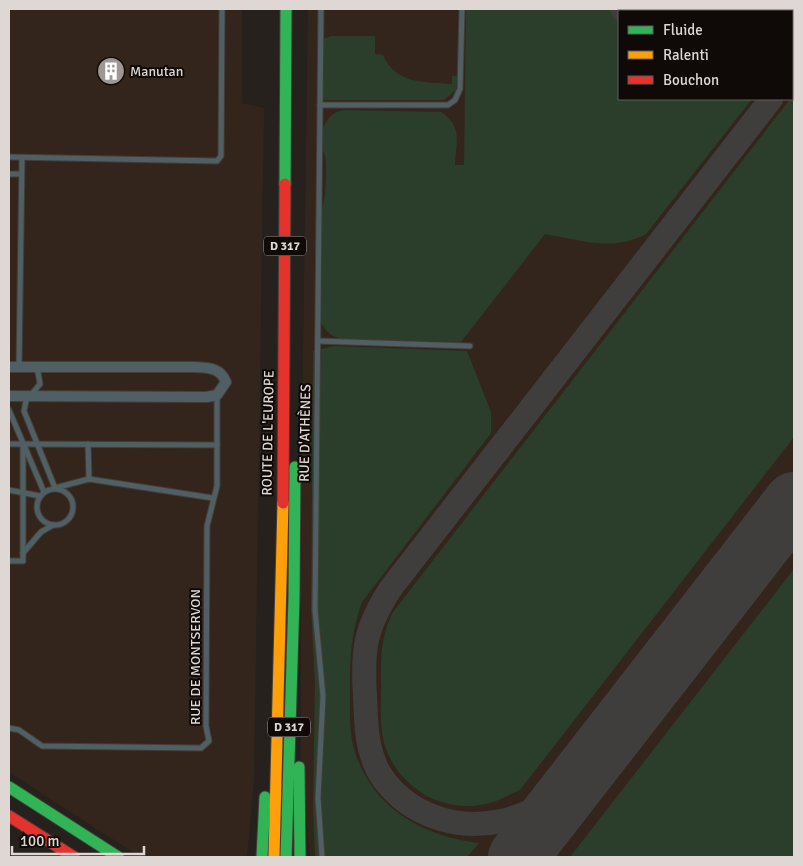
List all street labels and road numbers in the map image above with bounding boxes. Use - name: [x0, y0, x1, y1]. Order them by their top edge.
- road number: D 317: [264, 237, 306, 256]
- street label: ROUTE DE L'EUROPE: [258, 370, 278, 496]
- street label: RUE D'ATHÈNES: [296, 384, 314, 482]
- street label: RUE DE MONTSERVON: [187, 589, 204, 725]
- road number: D 317: [268, 718, 310, 736]

